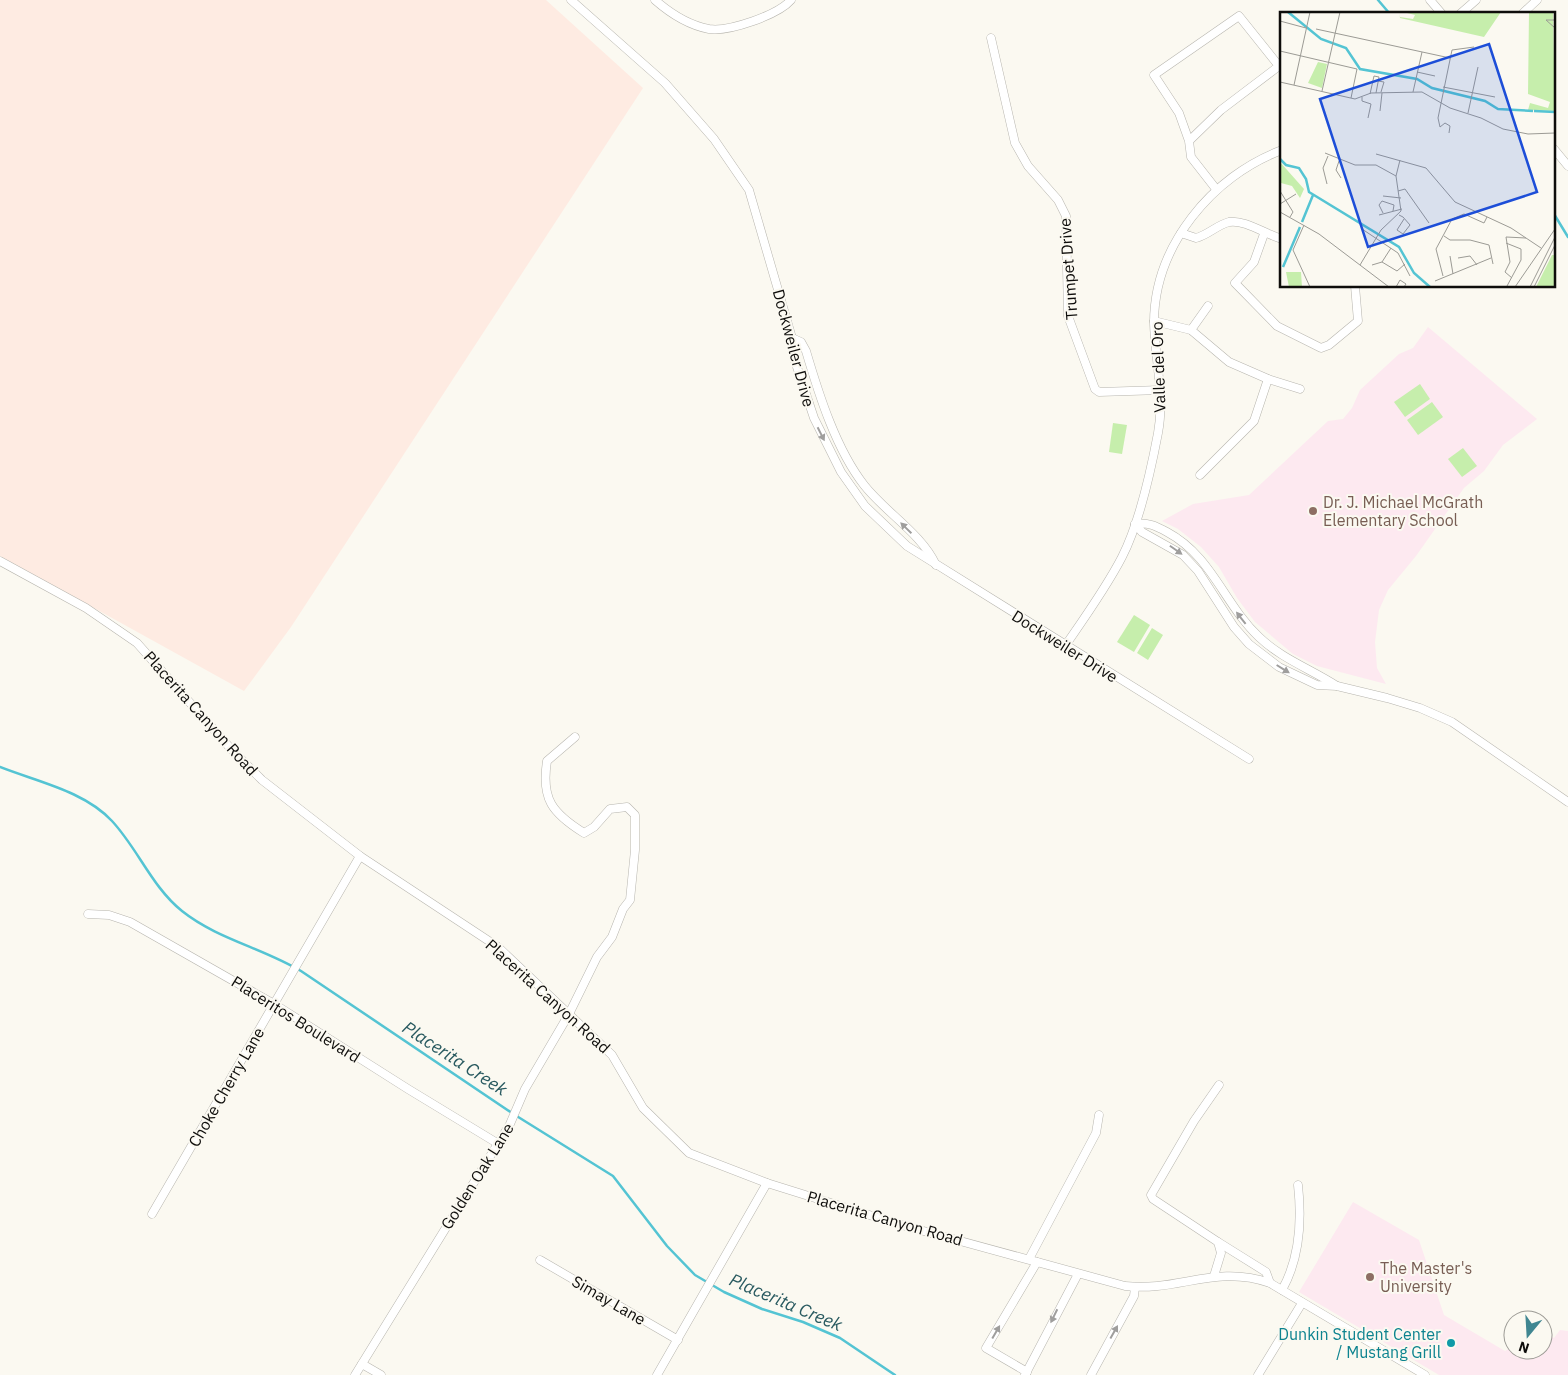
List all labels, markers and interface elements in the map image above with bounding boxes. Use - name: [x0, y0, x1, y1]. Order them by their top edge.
- inset map: [1280, 12, 1556, 288]
- street label: Trumpet Drive: [1054, 217, 1082, 321]
- street label: Dockweiler Drive: [769, 287, 819, 409]
- street label: Valle del Oro: [1146, 321, 1170, 413]
- one-way arrow: [817, 427, 825, 441]
- place label: Dr. J. Michael McGrath Elementary School: [1323, 492, 1483, 530]
- marker: Dr. J. Michael McGrath Elementary School: [1307, 505, 1319, 517]
- one-way arrow: [900, 522, 912, 534]
- one-way arrow: [1169, 545, 1182, 555]
- street label: Dockweiler Drive: [1008, 605, 1122, 687]
- one-way arrow: [1236, 612, 1247, 625]
- street label: Placerita Canyon Road: [140, 646, 262, 780]
- one-way arrow: [1277, 665, 1290, 674]
- street label: Placerita Canyon Road: [481, 935, 615, 1057]
- street label: Placeritos Boulevard: [228, 971, 364, 1067]
- water label: Placerita Creek: [398, 1016, 512, 1101]
- street label: Choke Cherry Lane: [184, 1024, 268, 1150]
- street label: Golden Oak Lane: [436, 1119, 518, 1233]
- street label: Placerita Canyon Road: [805, 1186, 965, 1250]
- place label: The Master's University: [1380, 1258, 1472, 1296]
- water label: Placerita Creek: [726, 1268, 847, 1336]
- street label: Simay Lane: [569, 1271, 650, 1329]
- marker: The Master's University: [1364, 1271, 1376, 1283]
- one-way arrow: [1050, 1309, 1058, 1324]
- north arrow: [1503, 1310, 1553, 1360]
- place label: Dunkin Student Center / Mustang Grill: [1278, 1324, 1441, 1362]
- one-way arrow: [992, 1325, 1001, 1338]
- one-way arrow: [1110, 1325, 1118, 1340]
- marker: Dunkin Student Center / Mustang Grill: [1445, 1337, 1457, 1349]
- text: N: [1516, 1337, 1532, 1357]

